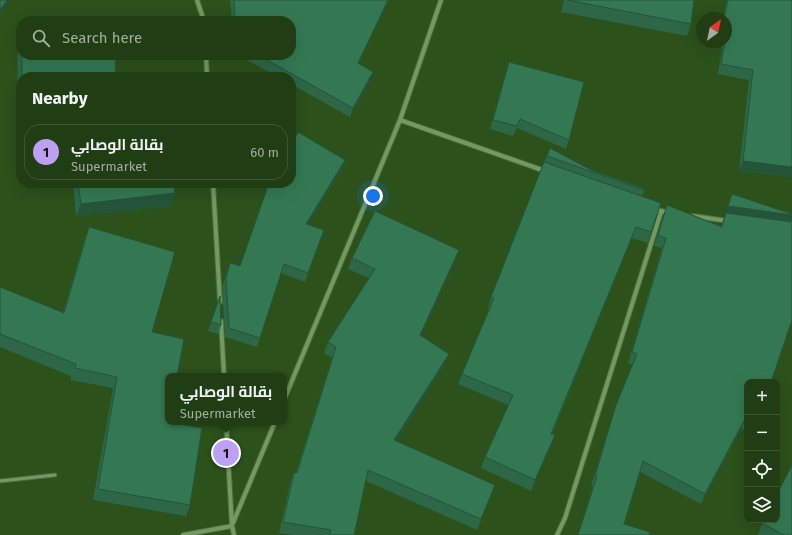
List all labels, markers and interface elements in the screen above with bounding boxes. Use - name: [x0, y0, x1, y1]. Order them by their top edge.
- north arrow: [696, 12, 732, 48]
- search box: [16, 16, 296, 60]
- icon: search: [30, 27, 52, 49]
- text: Search here: [62, 29, 142, 47]
- text: Nearby: [32, 88, 87, 109]
- text: بقالة الوصابي: [71, 136, 163, 154]
- text: 1: [43, 145, 49, 160]
- text: 60 m: [250, 145, 279, 160]
- text: Supermarket: [71, 159, 147, 174]
- your location: [363, 186, 383, 206]
- popup: [165, 373, 287, 425]
- map controls: [744, 379, 780, 523]
- button: +: [744, 379, 780, 415]
- text: بقالة الوصابي: [180, 383, 272, 401]
- text: Supermarket: [180, 406, 256, 421]
- button: −: [744, 415, 780, 451]
- pin: 1: [213, 438, 239, 468]
- button: locate: [744, 451, 780, 487]
- button: layers: [744, 487, 780, 523]

